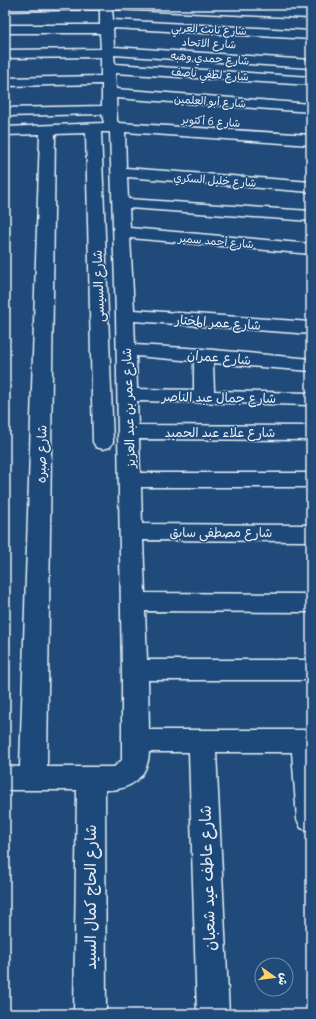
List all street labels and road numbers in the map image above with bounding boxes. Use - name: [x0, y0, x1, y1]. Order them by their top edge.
- street label: شارع ثابت العربي: [171, 20, 247, 42]
- street label: شارع الاتحاد: [181, 35, 237, 53]
- street label: شارع حمدي وهبه: [170, 48, 250, 70]
- street label: شارع لطفي ناصف: [170, 64, 249, 88]
- street label: شارع أبو العلمين: [173, 91, 247, 113]
- street label: شارع 6 أكتوبر: [180, 112, 241, 132]
- street label: شارع خليل السكري: [173, 170, 257, 192]
- street label: شارع أحمد سمير: [177, 231, 254, 253]
- street label: شارع السيسى: [89, 250, 109, 322]
- street label: شارع عمر المختار: [173, 311, 262, 335]
- street label: شارع عمران: [186, 346, 252, 370]
- street label: شارع عمر بن عبد العزيز: [118, 348, 140, 469]
- street label: شارع جمال عبد الناصر: [161, 388, 276, 408]
- street label: شارع علاء عبد الحميد: [165, 424, 275, 442]
- street label: شارع صبره: [32, 425, 52, 483]
- street label: شارع مصطفى سابق: [170, 524, 272, 542]
- street label: شارع عاطف عيد شعبان: [194, 805, 222, 951]
- street label: شارع الحاج كمال السيد: [80, 824, 102, 970]

